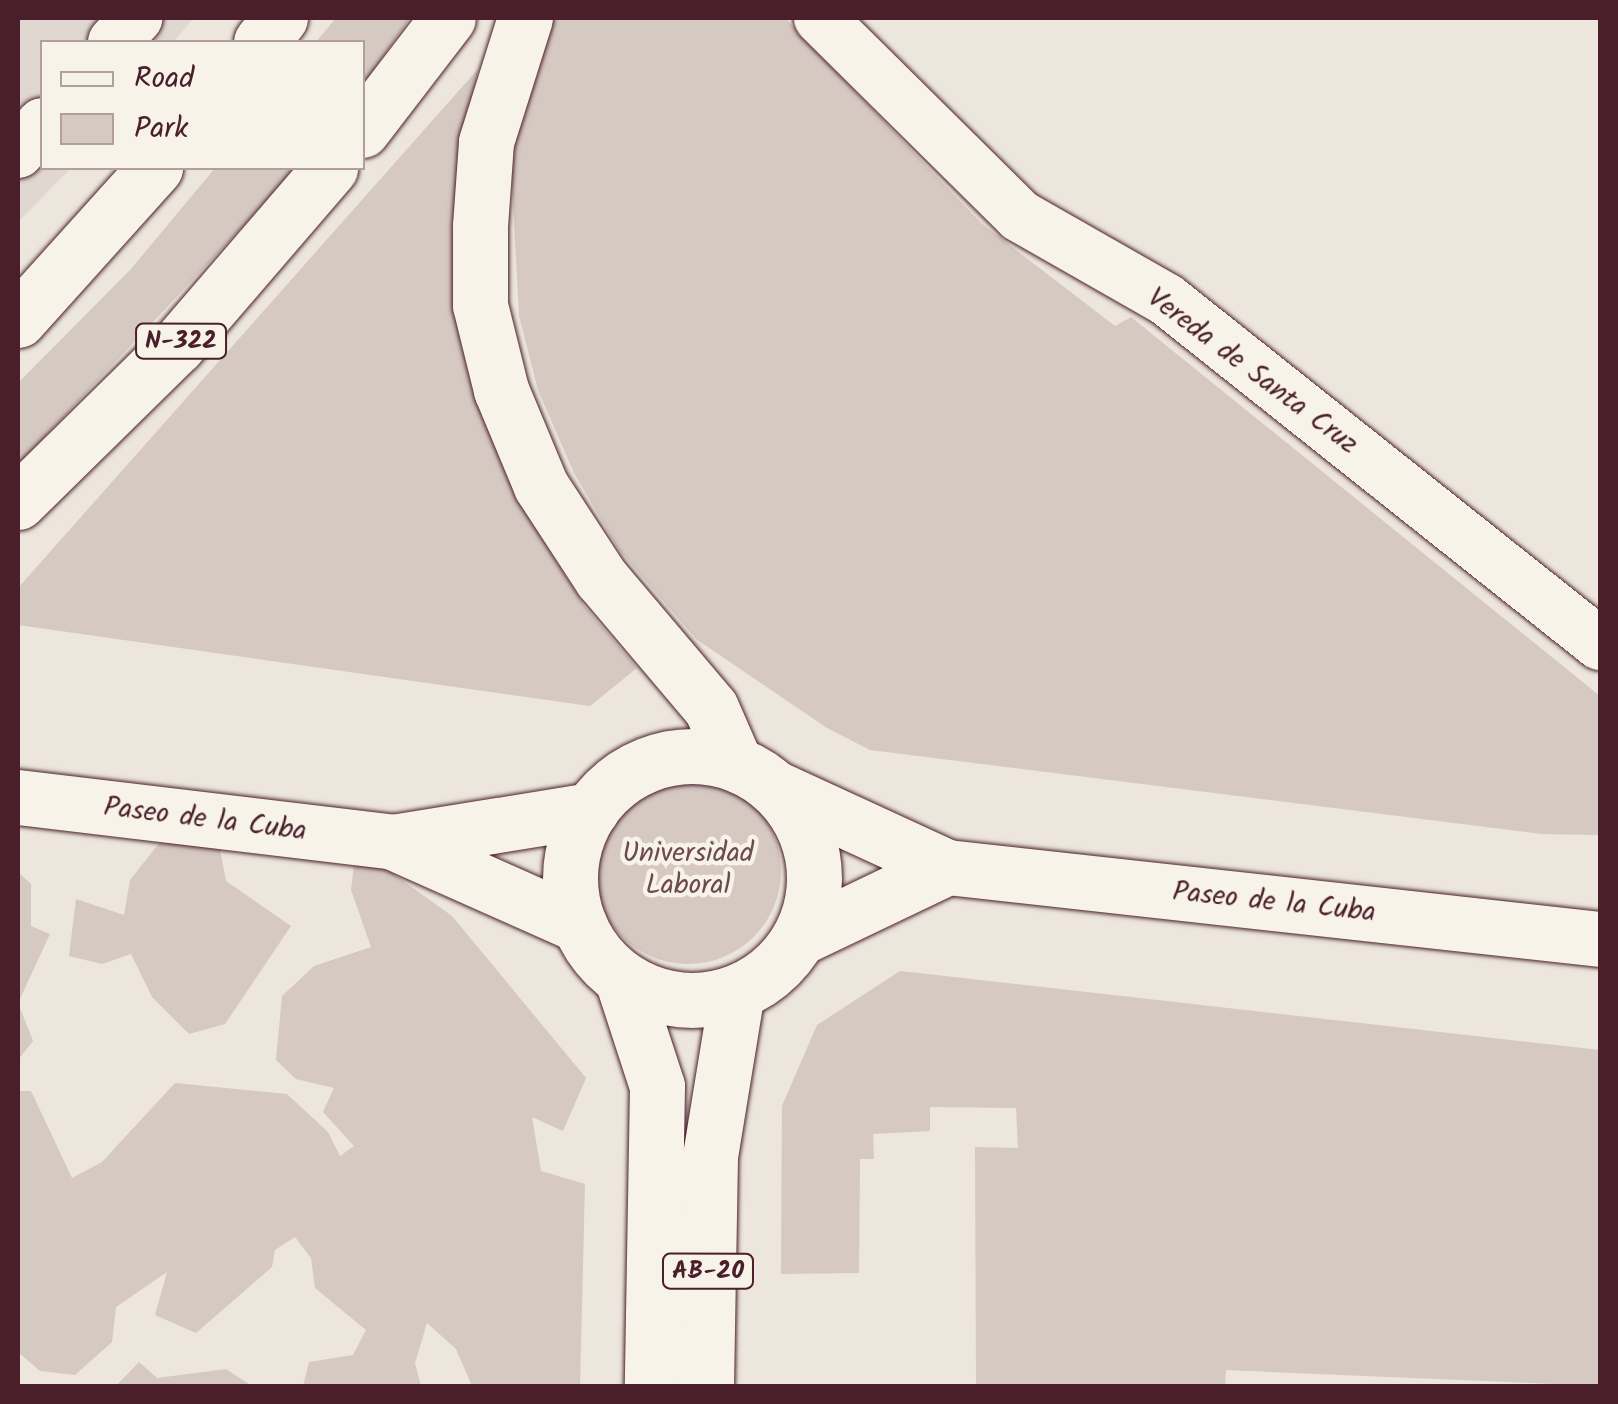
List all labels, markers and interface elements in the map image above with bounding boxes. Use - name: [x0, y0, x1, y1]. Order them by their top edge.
- legend: [40, 40, 365, 170]
- text: Road: [134, 55, 194, 103]
- text: Park: [134, 105, 188, 153]
- street label: Vereda de Santa Cruz: [1140, 282, 1364, 462]
- road number: N-322: [134, 321, 228, 361]
- street label: Paseo de la Cuba: [102, 791, 308, 849]
- park label: Universidad Laboral: [622, 837, 754, 903]
- street label: Paseo de la Cuba: [1171, 876, 1377, 930]
- road number: AB-20: [660, 1251, 756, 1291]

